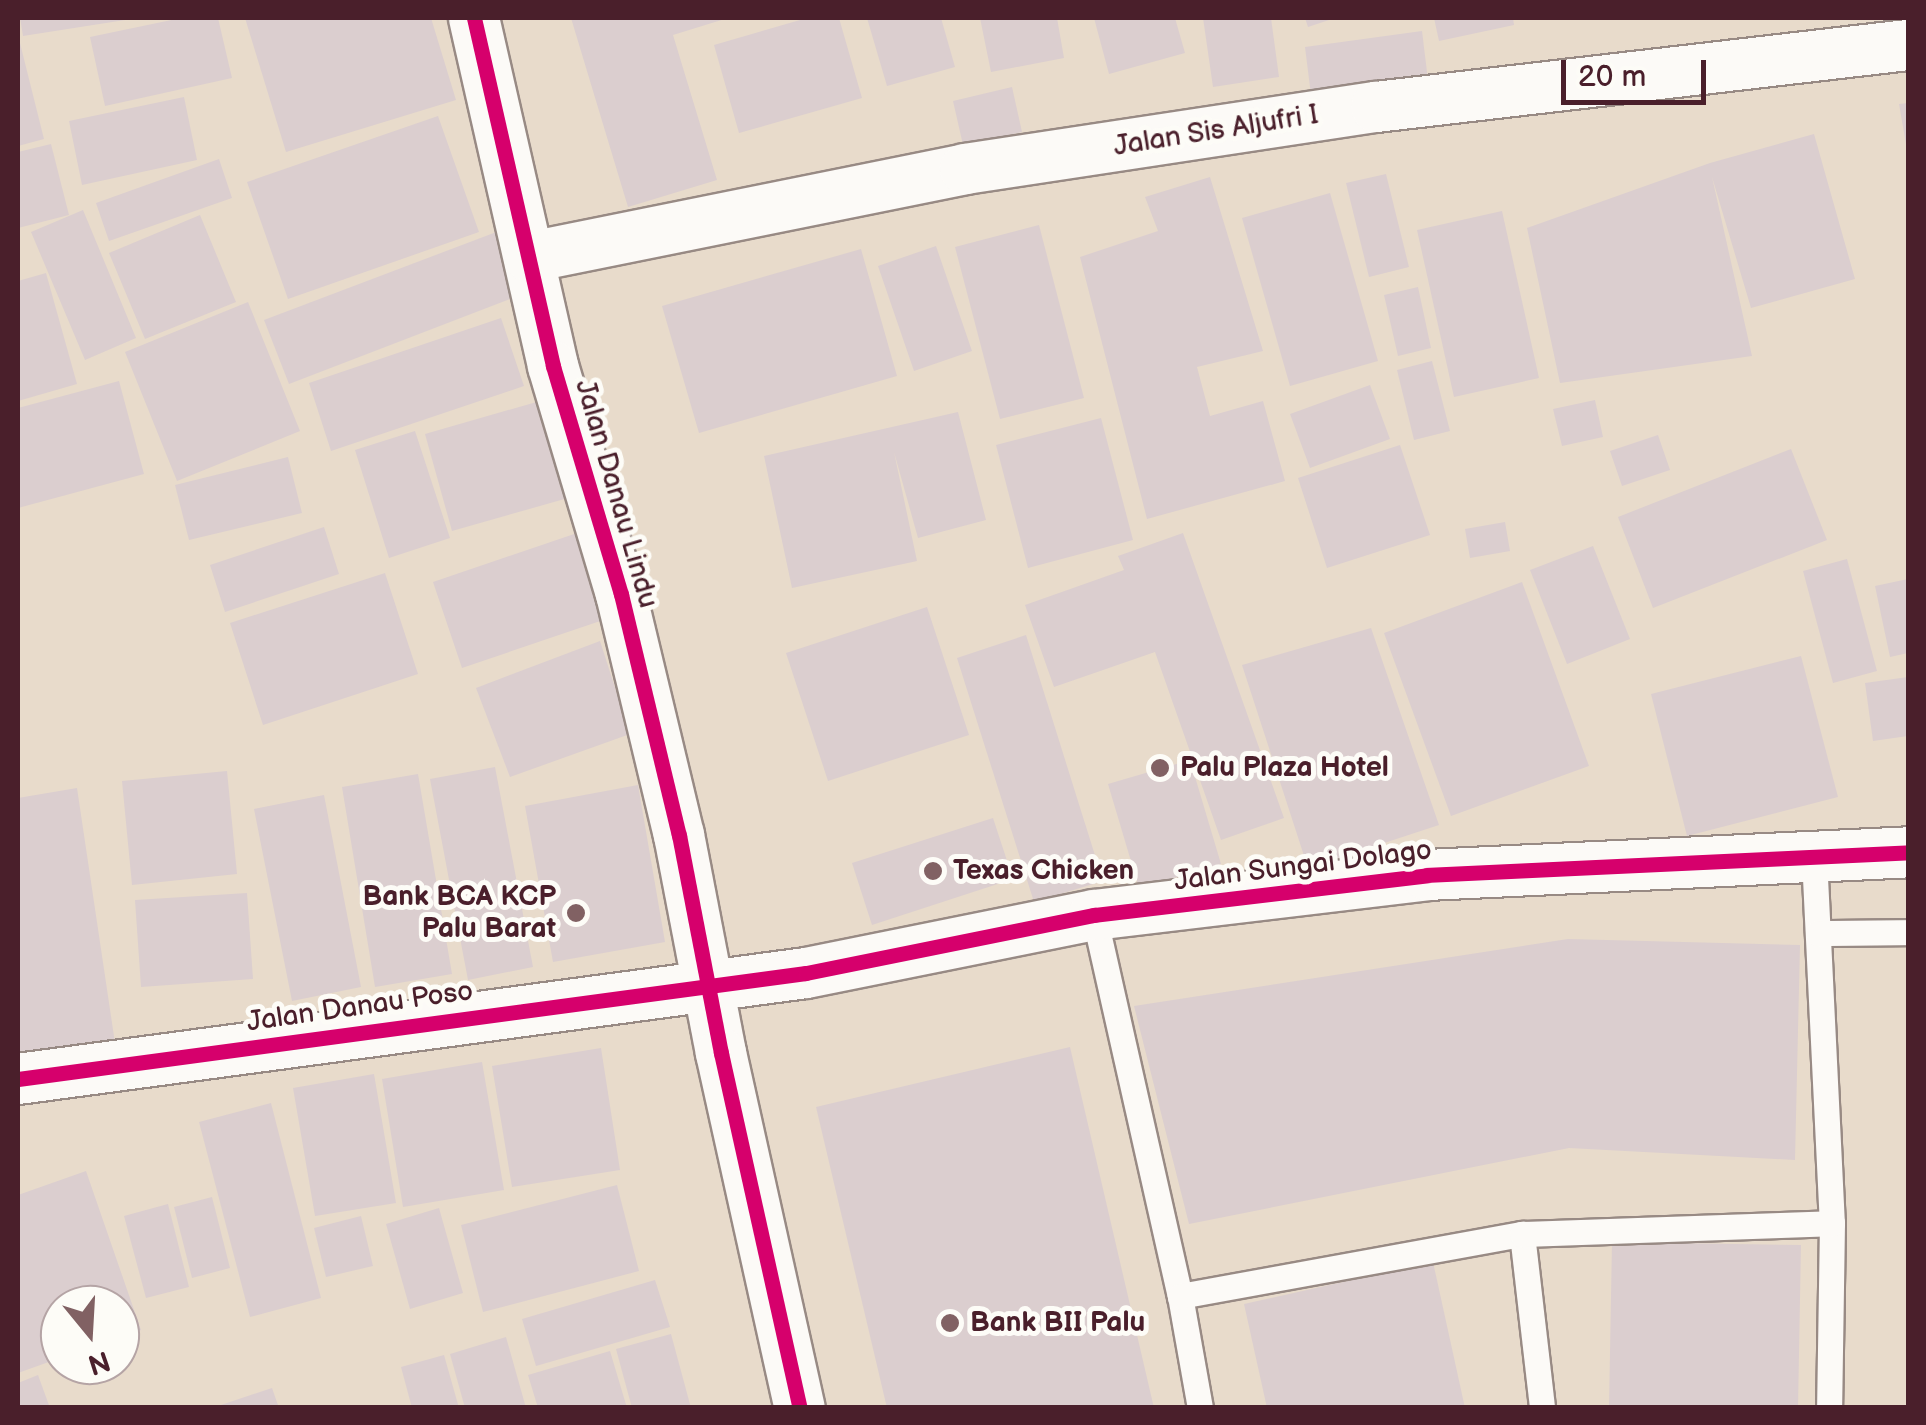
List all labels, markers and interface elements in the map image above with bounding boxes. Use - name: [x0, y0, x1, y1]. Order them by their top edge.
- scale bar: [1566, 40, 1711, 102]
- text: 20 m: [1578, 59, 1646, 95]
- street label: Jalan Sis Aljufri I: [1111, 98, 1321, 164]
- street label: Jalan Danau Lindu: [567, 376, 665, 612]
- place label: Palu Plaza Hotel: [1180, 751, 1389, 785]
- marker: Palu Plaza Hotel: [1149, 757, 1171, 779]
- street label: Jalan Sungai Dolago: [1172, 834, 1434, 898]
- place label: Texas Chicken: [953, 854, 1134, 888]
- marker: Texas Chicken: [922, 860, 944, 882]
- place label: Bank BCA KCP Palu Barat: [363, 880, 556, 946]
- marker: Bank BCA KCP Palu Barat: [565, 902, 587, 924]
- street label: Jalan Danau Poso: [245, 974, 475, 1040]
- north arrow: [40, 1285, 140, 1385]
- place label: Bank BII Palu: [970, 1306, 1145, 1340]
- marker: Bank BII Palu: [939, 1312, 961, 1334]
- text: N: [84, 1343, 114, 1381]

